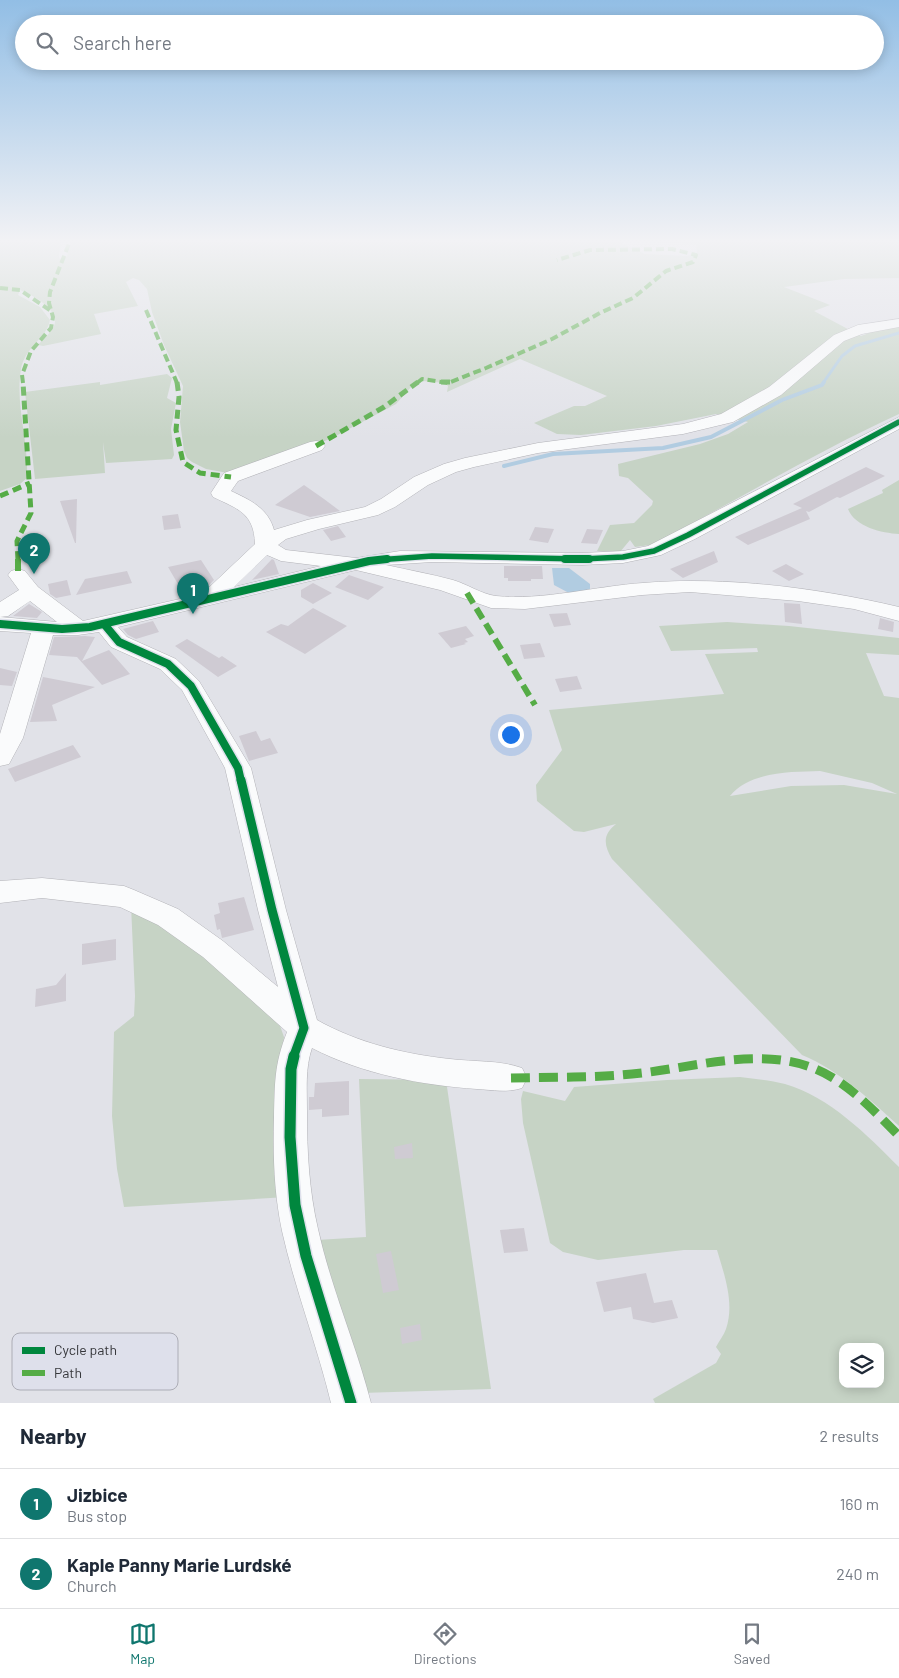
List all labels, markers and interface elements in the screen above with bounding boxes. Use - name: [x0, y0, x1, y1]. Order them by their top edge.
- search box: [15, 15, 884, 70]
- icon: search: [33, 29, 61, 57]
- text: Search here: [73, 31, 172, 54]
- pin: 2: [18, 533, 50, 574]
- pin: 1: [177, 573, 209, 614]
- your location: [498, 722, 524, 748]
- legend: [12, 1333, 178, 1390]
- text: Cycle path: [54, 1341, 117, 1358]
- map controls: [839, 1343, 884, 1388]
- button: layers: [839, 1343, 884, 1388]
- text: Path: [54, 1364, 82, 1381]
- text: Nearby: [20, 1423, 86, 1448]
- text: 2 results: [820, 1426, 879, 1445]
- text: Jizbice: [67, 1483, 128, 1506]
- text: 1: [33, 1494, 39, 1513]
- text: 160 m: [840, 1494, 879, 1513]
- text: Bus stop: [67, 1506, 127, 1525]
- text: Kaple Panny Marie Lurdské: [67, 1553, 292, 1576]
- text: 2: [32, 1564, 40, 1583]
- text: 240 m: [836, 1564, 879, 1583]
- text: Church: [67, 1576, 117, 1595]
- tab: Map: [129, 1620, 157, 1667]
- tab: Directions: [414, 1620, 476, 1667]
- tab: Saved: [734, 1620, 770, 1667]

